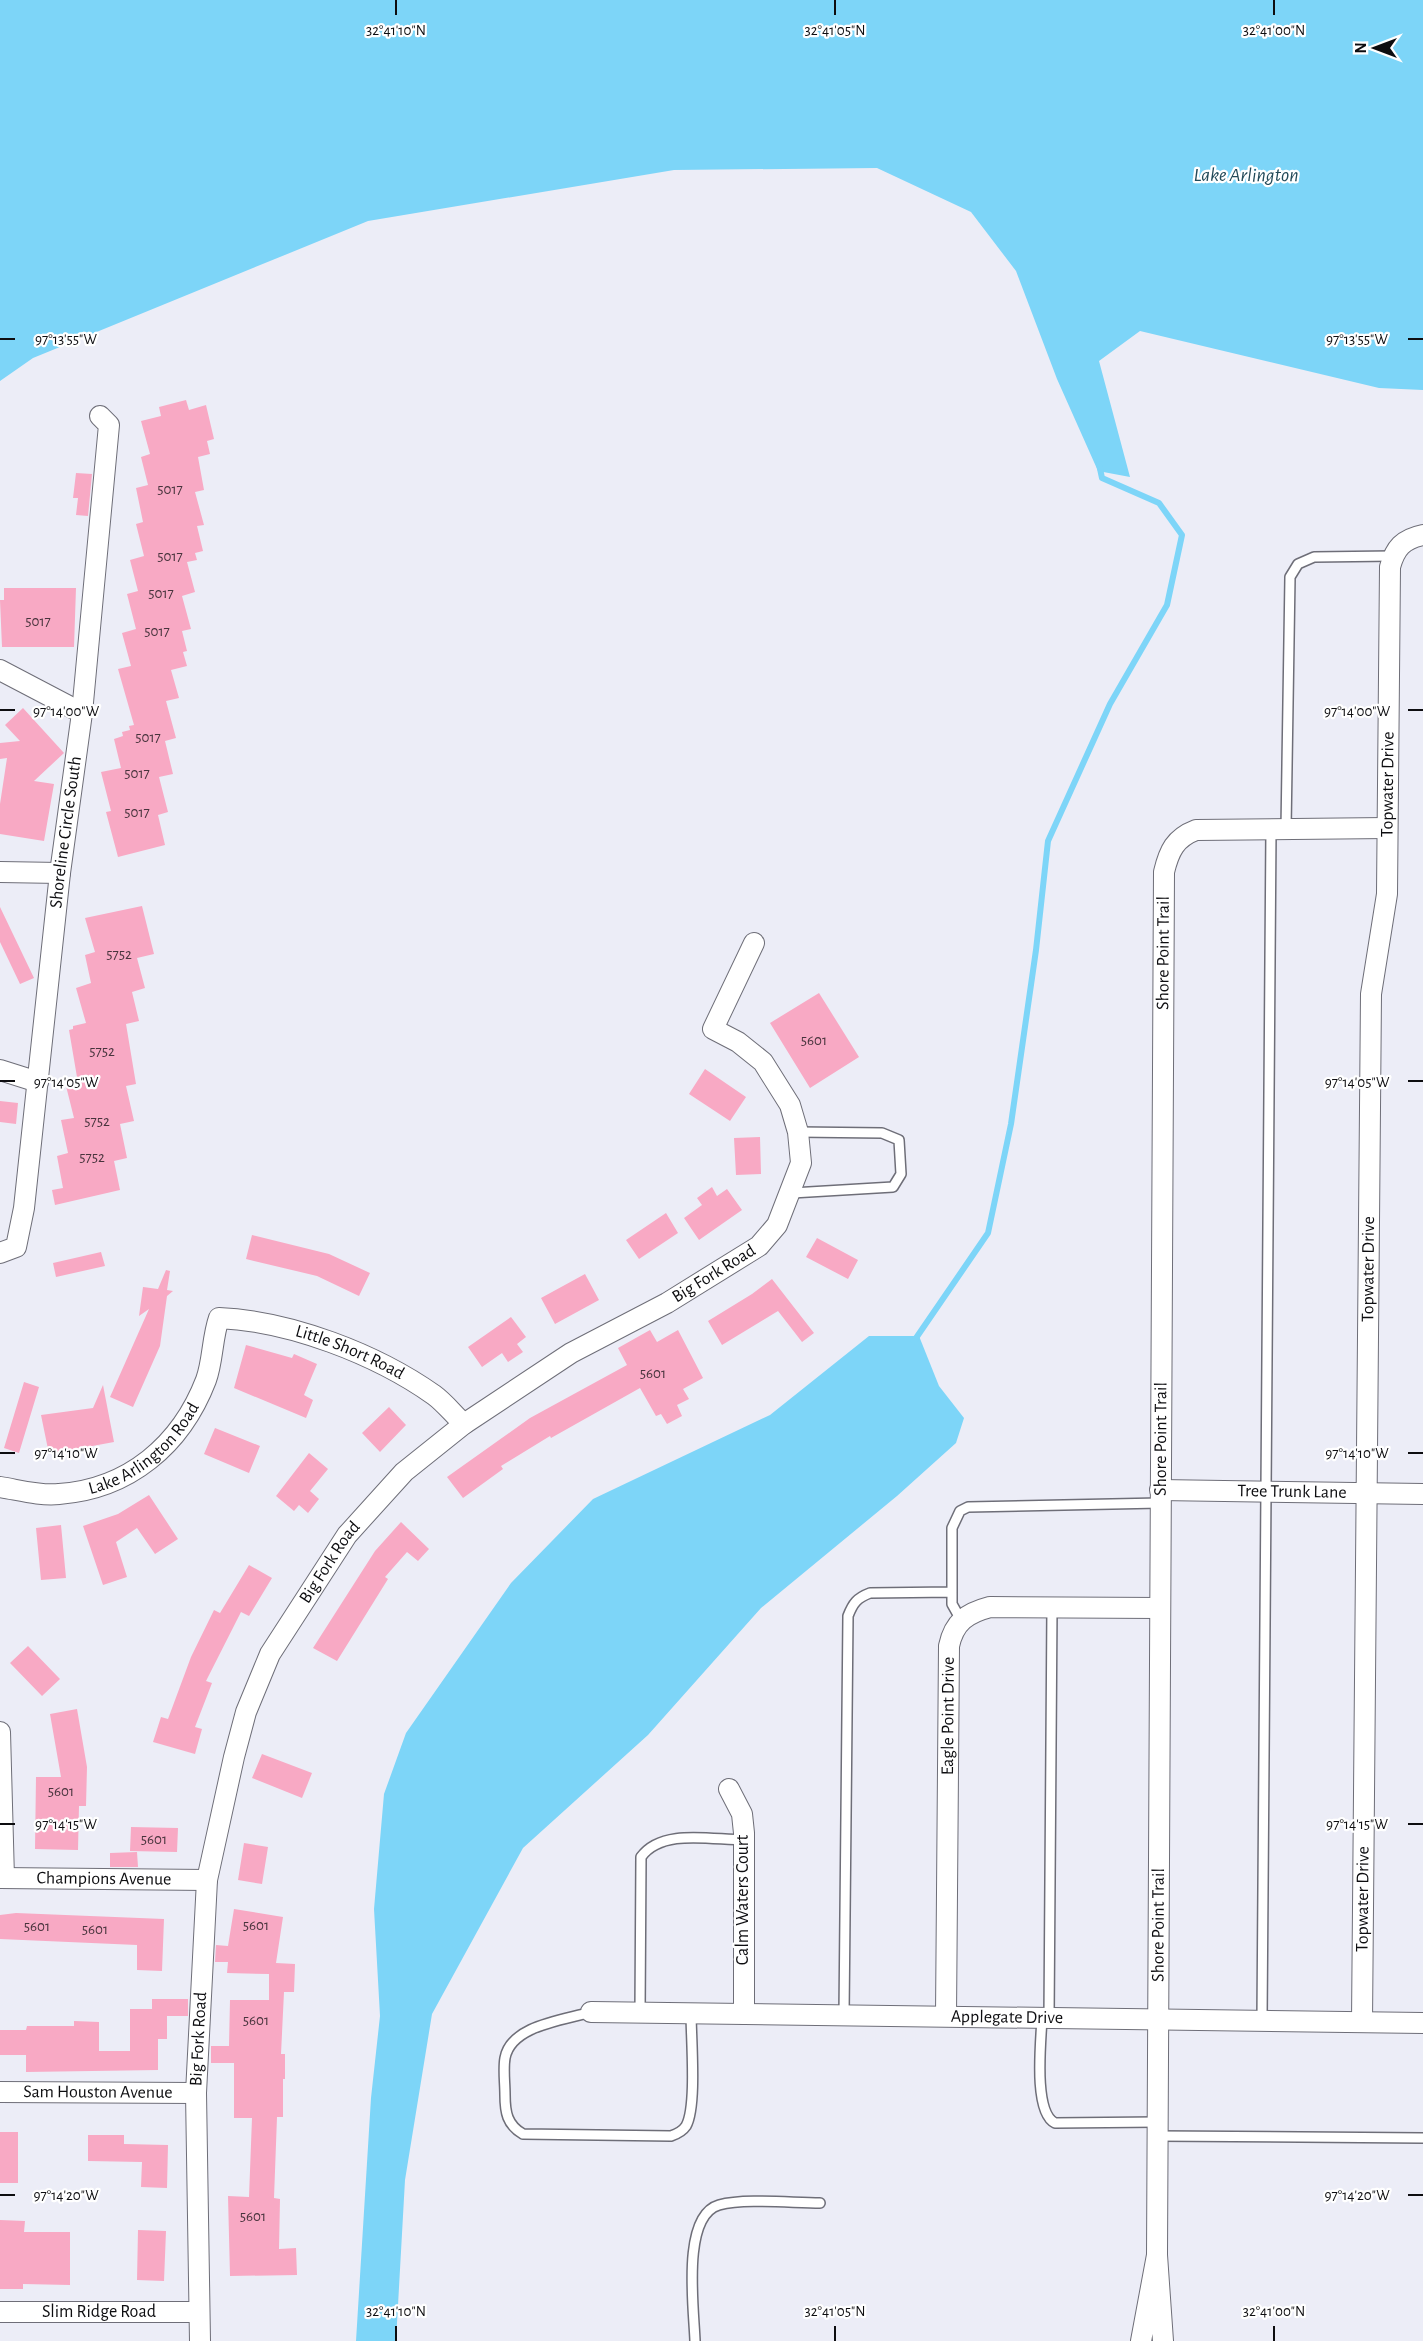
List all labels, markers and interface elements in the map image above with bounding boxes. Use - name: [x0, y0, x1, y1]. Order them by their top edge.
- north arrow: [1345, 18, 1405, 78]
- text: 32°41'10"N: [366, 23, 426, 38]
- text: 32°41'05"N: [805, 23, 865, 38]
- text: 32°41'00"N: [1243, 23, 1305, 38]
- text: N: [1353, 42, 1369, 54]
- water label: Lake Arlington: [1194, 165, 1298, 185]
- text: 97°13'55"W: [35, 332, 98, 347]
- text: 97°13'55"W: [1326, 332, 1389, 347]
- house number: 5017: [157, 482, 183, 497]
- house number: 5017: [157, 549, 183, 564]
- house number: 5017: [148, 586, 174, 601]
- house number: 5017: [25, 614, 51, 629]
- house number: 5017: [144, 624, 170, 639]
- text: 97°14'00"W: [33, 704, 100, 719]
- text: 97°14'00"W: [1324, 704, 1391, 719]
- house number: 5017: [135, 730, 161, 745]
- street label: Topwater Drive: [1379, 731, 1397, 837]
- street label: Shoreline Circle South: [47, 755, 85, 909]
- house number: 5017: [124, 766, 150, 781]
- house number: 5017: [124, 805, 150, 820]
- street label: Shore Point Trail: [1154, 896, 1173, 1010]
- house number: 5752: [106, 947, 132, 962]
- house number: 5601: [801, 1033, 827, 1048]
- house number: 5752: [89, 1044, 115, 1059]
- text: 97°14'05"W: [34, 1075, 99, 1090]
- text: 97°14'05"W: [1325, 1075, 1390, 1090]
- house number: 5752: [84, 1114, 110, 1129]
- house number: 5752: [79, 1150, 105, 1165]
- street label: Topwater Drive: [1359, 1216, 1378, 1322]
- street label: Big Fork Road: [669, 1241, 759, 1306]
- street label: Little Short Road: [293, 1322, 407, 1383]
- house number: 5601: [640, 1366, 666, 1381]
- street label: Shore Point Trail: [1152, 1382, 1170, 1496]
- street label: Lake Arlington Road: [87, 1400, 203, 1498]
- text: 97°14'10"W: [34, 1446, 98, 1461]
- text: 97°14'10"W: [1325, 1446, 1389, 1461]
- street label: Tree Trunk Lane: [1237, 1482, 1347, 1502]
- street label: Big Fork Road: [296, 1518, 364, 1607]
- street label: Eagle Point Drive: [939, 1657, 958, 1775]
- house number: 5601: [48, 1784, 74, 1799]
- text: 97°14'15"W: [35, 1817, 97, 1832]
- text: 97°14'15"W: [1326, 1817, 1388, 1832]
- house number: 5601: [141, 1832, 167, 1847]
- street label: Calm Waters Court: [734, 1834, 752, 1965]
- street label: Topwater Drive: [1354, 1846, 1373, 1952]
- street label: Shore Point Trail: [1149, 1868, 1168, 1982]
- street label: Champions Avenue: [36, 1869, 172, 1889]
- house number: 5601: [243, 1918, 269, 1933]
- house number: 5601: [24, 1919, 50, 1934]
- house number: 5601: [82, 1922, 108, 1937]
- street label: Big Fork Road: [187, 1991, 210, 2087]
- street label: Applegate Drive: [951, 2008, 1063, 2027]
- house number: 5601: [243, 2013, 269, 2028]
- street label: Sam Houston Avenue: [23, 2083, 173, 2102]
- text: 97°14'20"W: [33, 2188, 99, 2203]
- text: 97°14'20"W: [1324, 2188, 1390, 2203]
- house number: 5601: [240, 2209, 266, 2224]
- street label: Slim Ridge Road: [42, 2303, 156, 2321]
- text: 32°41'10"N: [366, 2304, 426, 2319]
- text: 32°41'05"N: [805, 2304, 865, 2319]
- text: 32°41'00"N: [1243, 2304, 1305, 2319]

